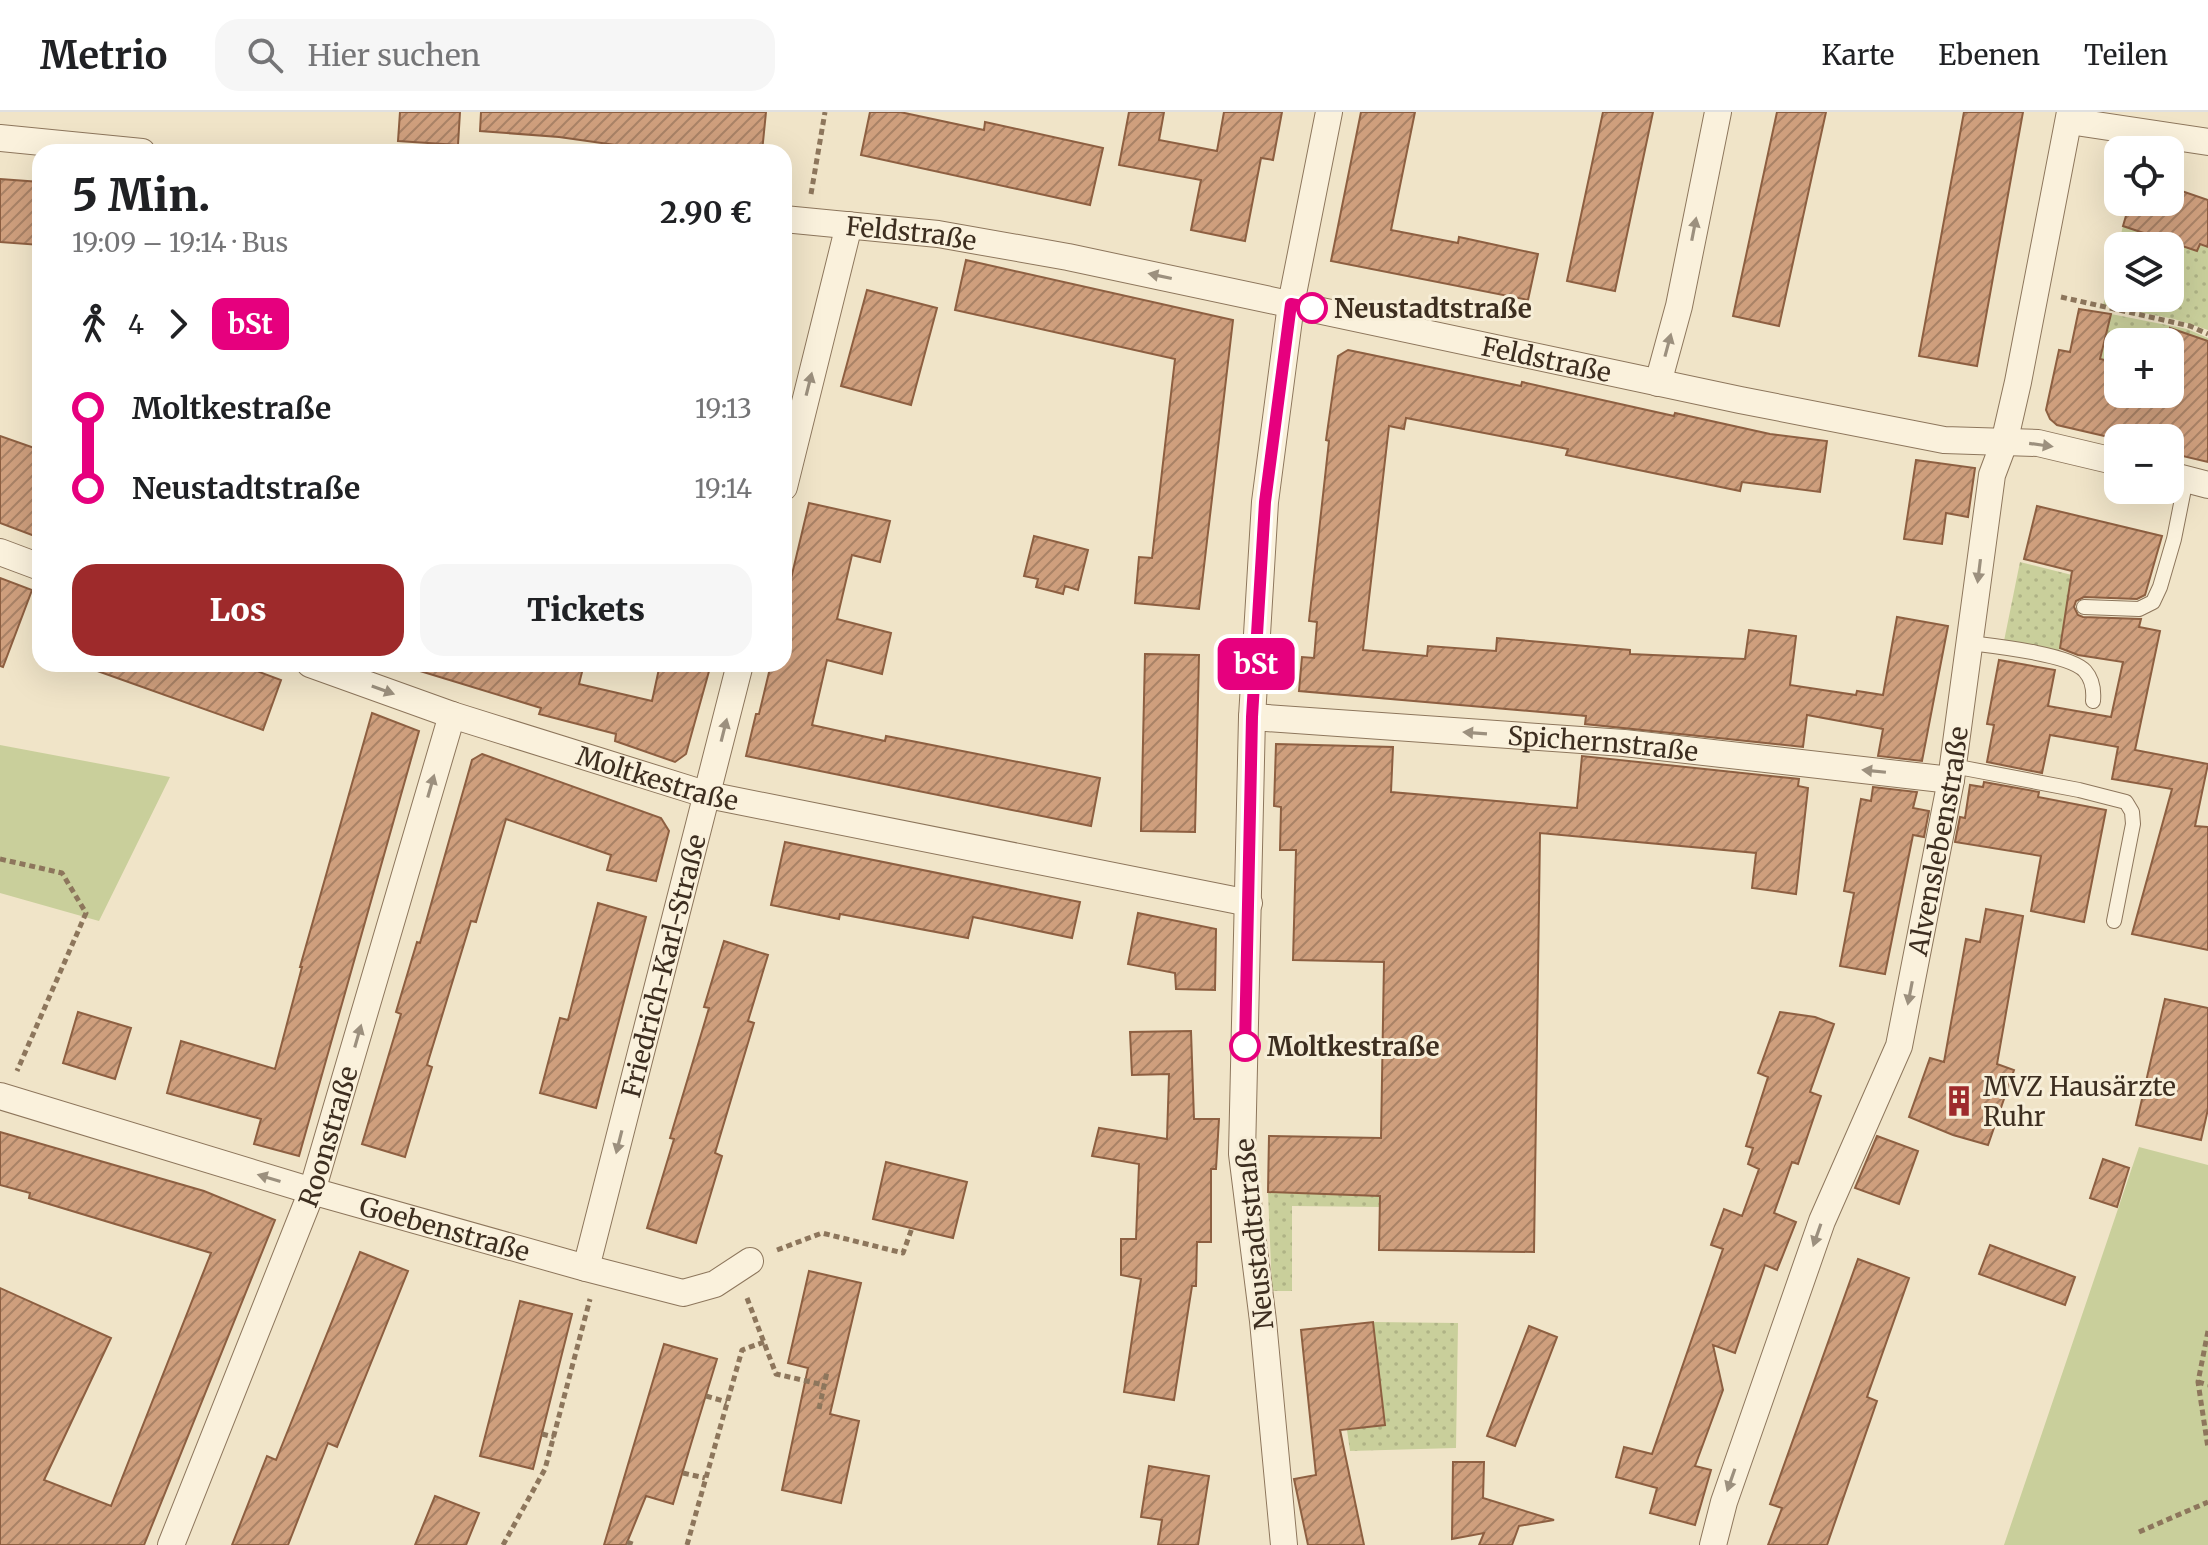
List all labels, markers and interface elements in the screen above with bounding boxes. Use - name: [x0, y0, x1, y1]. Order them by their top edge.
- search box: [215, 19, 775, 91]
- text: Metrio: [40, 32, 167, 79]
- icon: search: [243, 33, 287, 77]
- text: Hier suchen: [307, 36, 480, 74]
- text: Karte: [1822, 37, 1894, 73]
- text: Ebenen: [1938, 37, 2040, 73]
- text: Teilen: [2084, 37, 2168, 73]
- map controls: [2104, 136, 2184, 504]
- button: locate: [2104, 136, 2184, 216]
- text: 5 Min.: [72, 168, 210, 223]
- text: 2.90 €: [660, 193, 752, 231]
- street label: Feldstraße: [844, 209, 979, 257]
- one-way arrow: [1689, 217, 1701, 242]
- text: 19:09 – 19:14 · Bus: [72, 226, 288, 259]
- button: layers: [2104, 232, 2184, 312]
- one-way arrow: [1147, 269, 1172, 282]
- place label: Neustadtstraße: [1334, 292, 1532, 325]
- marker: Neustadtstraße: [1297, 293, 1327, 323]
- icon: walk: [72, 302, 116, 346]
- icon: forward: [156, 302, 200, 346]
- text: bSt: [228, 306, 273, 342]
- text: 4: [128, 308, 144, 341]
- button: +: [2104, 328, 2184, 408]
- street label: Feldstraße: [1479, 329, 1614, 389]
- one-way arrow: [1663, 332, 1675, 357]
- one-way arrow: [804, 372, 816, 397]
- text: Moltkestraße: [132, 389, 331, 427]
- text: 19:13: [695, 392, 752, 425]
- button: −: [2104, 424, 2184, 504]
- one-way arrow: [2029, 439, 2054, 452]
- text: Neustadtstraße: [132, 469, 360, 507]
- text: 19:14: [695, 472, 752, 505]
- one-way arrow: [1972, 559, 1985, 584]
- button: Los: [72, 564, 404, 656]
- button: Tickets: [420, 564, 752, 656]
- line badge: bSt: [1210, 638, 1302, 690]
- text: bSt: [1234, 646, 1278, 682]
- one-way arrow: [371, 685, 395, 697]
- one-way arrow: [718, 717, 731, 742]
- street label: Spichernstraße: [1507, 718, 1700, 768]
- street label: Alvenslebenstraße: [1900, 724, 1975, 959]
- one-way arrow: [1462, 726, 1487, 739]
- street label: Moltkestraße: [573, 738, 741, 817]
- one-way arrow: [1861, 764, 1886, 777]
- one-way arrow: [425, 774, 438, 798]
- street label: Friedrich-Karl-Straße: [614, 830, 713, 1101]
- one-way arrow: [1903, 981, 1915, 1006]
- one-way arrow: [352, 1023, 365, 1047]
- place label: Moltkestraße: [1267, 1030, 1440, 1063]
- marker: Moltkestraße: [1230, 1031, 1260, 1061]
- street label: Roonstraße: [291, 1062, 364, 1212]
- place label: MVZ Hausärzte Ruhr: [1983, 1070, 2176, 1133]
- building icon: MVZ Hausärzte Ruhr: [1942, 1084, 1976, 1118]
- one-way arrow: [612, 1129, 624, 1154]
- street label: Neustadtstraße: [1228, 1137, 1280, 1331]
- one-way arrow: [257, 1171, 281, 1184]
- street label: Goebenstraße: [356, 1189, 534, 1268]
- one-way arrow: [1810, 1223, 1823, 1247]
- one-way arrow: [1725, 1468, 1737, 1492]

